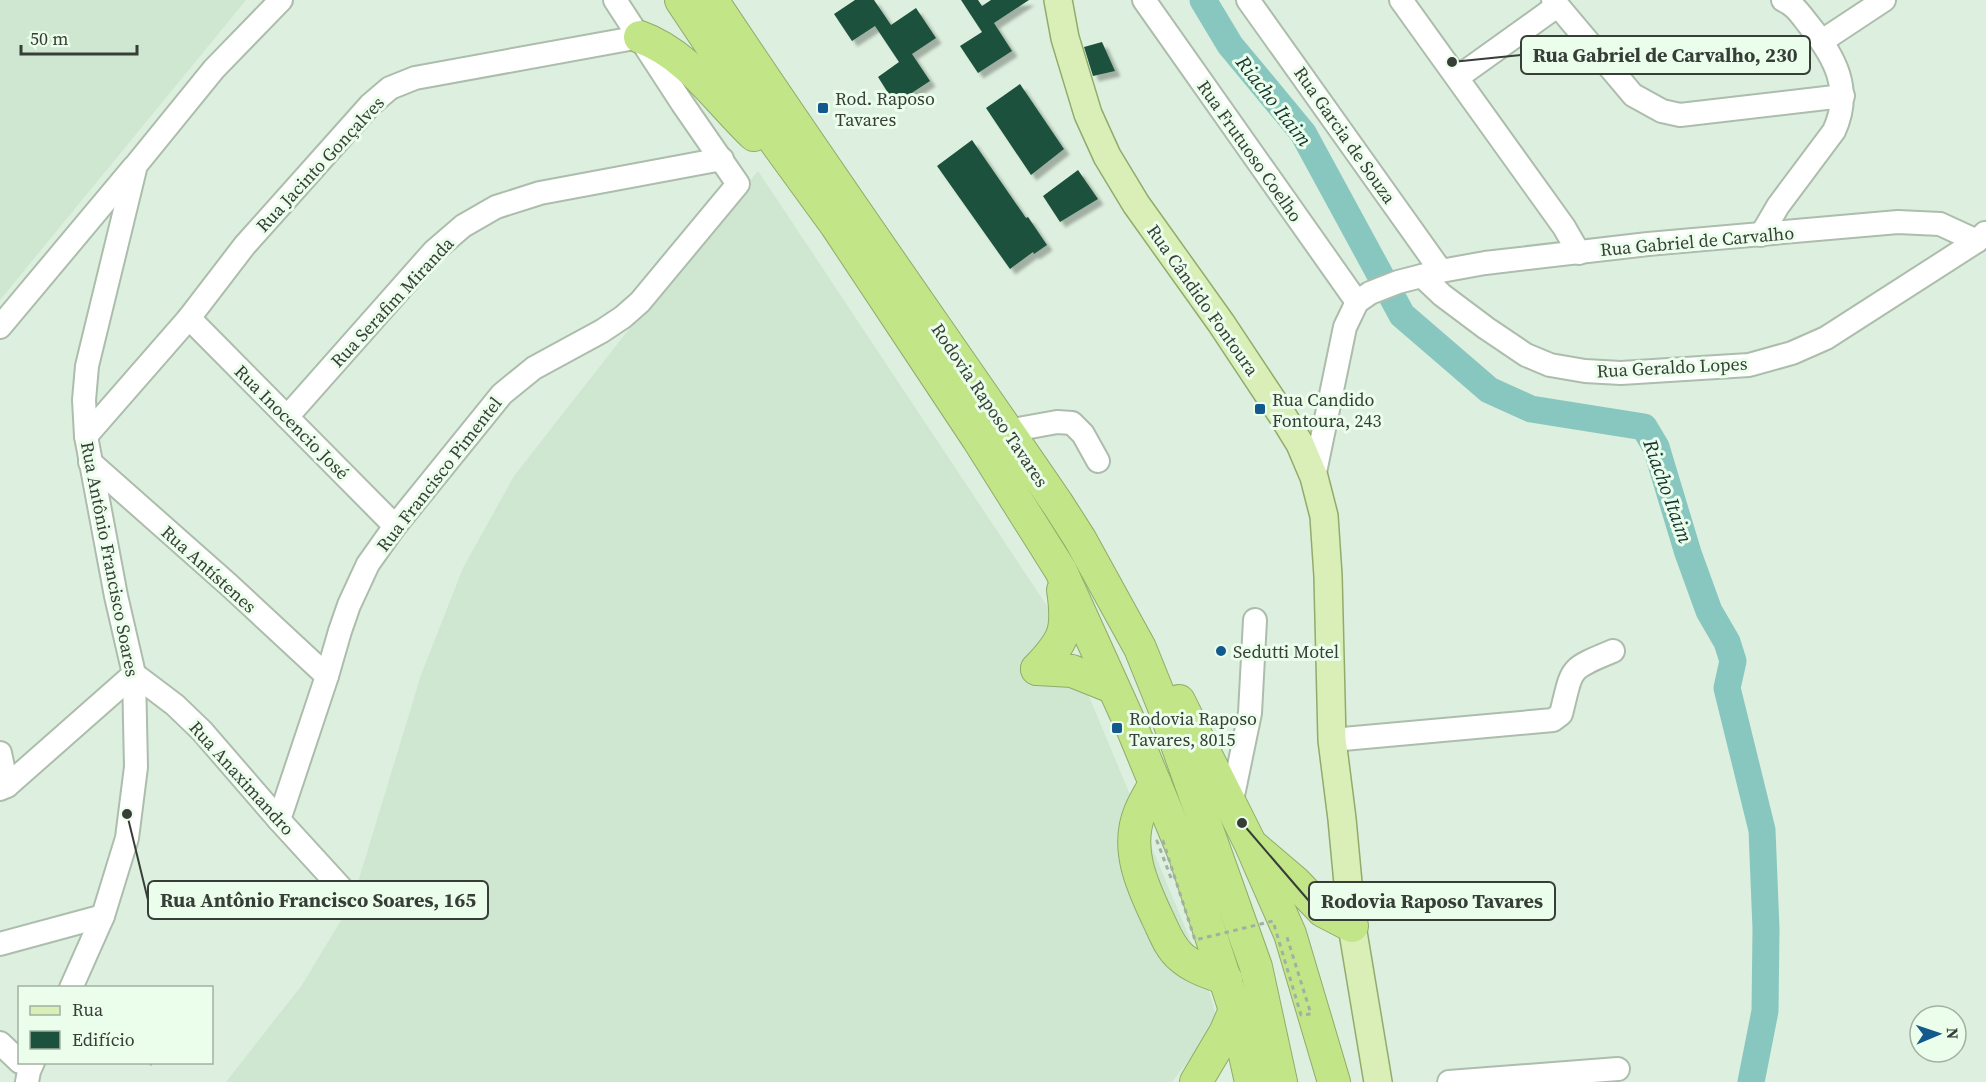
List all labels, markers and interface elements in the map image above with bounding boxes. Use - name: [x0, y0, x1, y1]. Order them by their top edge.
- scale bar: [21, 18, 136, 56]
- text: 50 m: [30, 26, 68, 51]
- callout: Rua Gabriel de Carvalho, 230: [1521, 36, 1810, 74]
- text: Rua Gabriel de Carvalho, 230: [1532, 41, 1798, 69]
- water label: Riacho Itaim: [1229, 49, 1319, 153]
- street label: Rua Garcia de Souza: [1288, 61, 1402, 209]
- street label: Rua Frutuoso Coelho: [1192, 75, 1308, 227]
- place label: Rod. Raposo Tavares: [835, 86, 935, 132]
- street label: Rua Jacinto Gonçalves: [250, 90, 390, 237]
- marker: Rod. Raposo Tavares: [816, 101, 830, 115]
- street label: Rua Cândido Fontoura: [1141, 219, 1265, 381]
- street label: Rua Gabriel de Carvalho: [1599, 220, 1795, 262]
- street label: Rua Serafim Miranda: [325, 231, 460, 373]
- street label: Rodovia Raposo Tavares: [926, 318, 1054, 492]
- street label: Rua Geraldo Lopes: [1596, 351, 1748, 383]
- street label: Rua Inocencio José: [229, 359, 355, 485]
- place label: Rua Candido Fontoura, 243: [1272, 387, 1382, 433]
- street label: Rua Francisco Pimentel: [371, 391, 507, 557]
- marker: Rua Candido Fontoura, 243: [1253, 402, 1267, 416]
- water label: Riacho Itaim: [1636, 434, 1700, 547]
- street label: Rua Antônio Francisco Soares: [75, 439, 145, 679]
- street label: Rua Antístenes: [156, 520, 262, 619]
- place label: Sedutti Motel: [1233, 639, 1339, 664]
- marker: Sedutti Motel: [1214, 644, 1228, 658]
- place label: Rodovia Raposo Tavares, 8015: [1129, 706, 1257, 752]
- street label: Rua Anaximandro: [184, 715, 300, 841]
- marker: Rodovia Raposo Tavares, 8015: [1110, 721, 1124, 735]
- callout: Rua Antônio Francisco Soares, 165: [148, 881, 488, 919]
- callout: Rodovia Raposo Tavares: [1309, 882, 1555, 920]
- text: Rua Antônio Francisco Soares, 165: [160, 886, 476, 914]
- text: Rodovia Raposo Tavares: [1321, 887, 1543, 915]
- legend: [18, 986, 213, 1064]
- text: Rua: [72, 997, 104, 1022]
- north arrow: [1908, 1004, 1968, 1064]
- text: Edifício: [72, 1027, 135, 1052]
- text: N: [1942, 1027, 1964, 1040]

